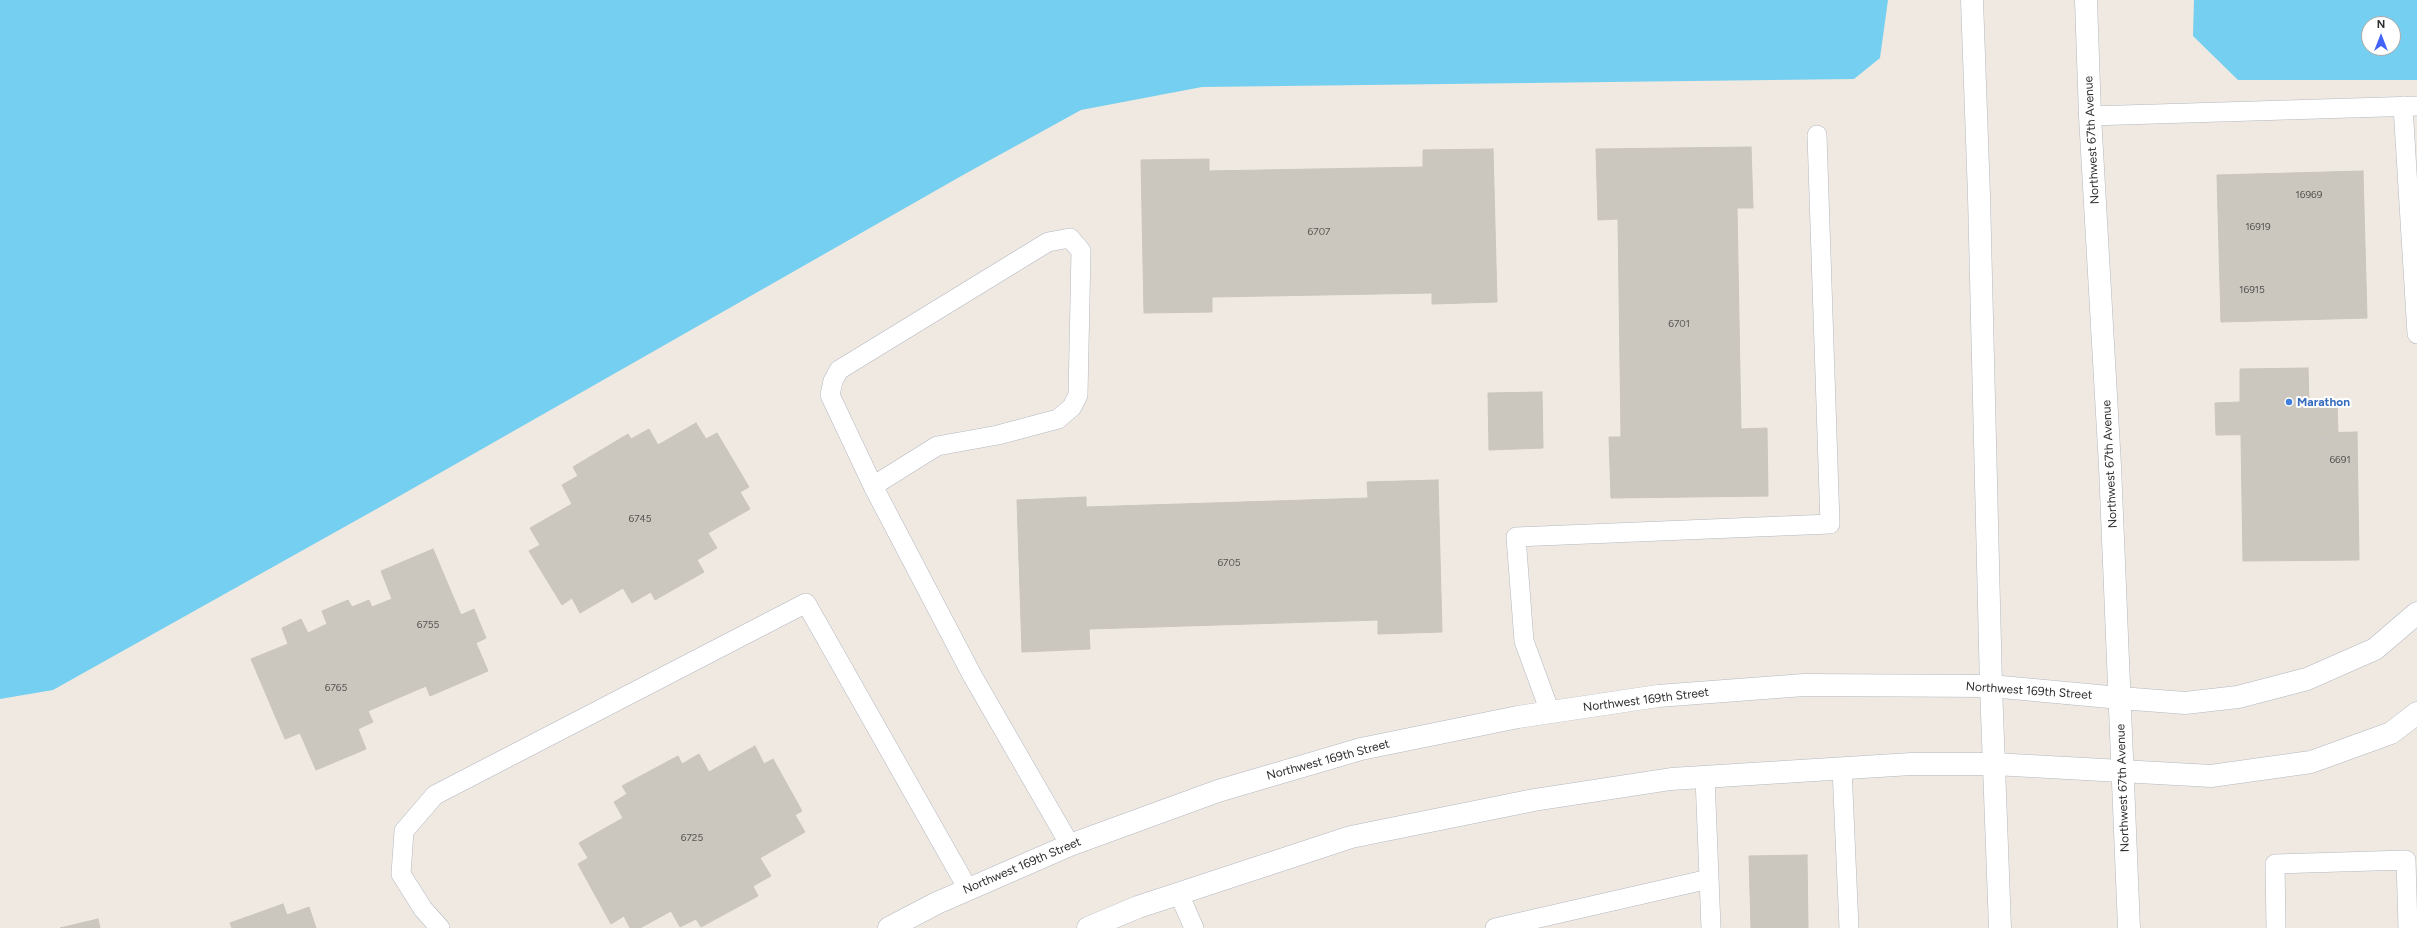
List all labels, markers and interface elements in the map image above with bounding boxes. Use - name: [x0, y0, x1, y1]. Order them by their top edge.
- north arrow: [2361, 16, 2401, 56]
- text: N: [2377, 18, 2385, 31]
- street label: Northwest 67th Avenue: [2081, 76, 2103, 204]
- house number: 16969: [2296, 189, 2322, 201]
- house number: 16919: [2245, 221, 2271, 233]
- house number: 6707: [1308, 226, 1330, 238]
- house number: 16915: [2239, 284, 2265, 296]
- house number: 6701: [1668, 318, 1690, 330]
- place label: Marathon: [2297, 395, 2350, 409]
- marker: Marathon: [2284, 397, 2294, 407]
- street label: Northwest 67th Avenue: [2099, 400, 2121, 528]
- house number: 6691: [2329, 454, 2351, 466]
- house number: 6745: [629, 513, 651, 525]
- house number: 6705: [1217, 557, 1241, 569]
- house number: 6755: [417, 619, 439, 631]
- street label: Northwest 169th Street: [1965, 679, 2093, 703]
- house number: 6765: [325, 682, 347, 694]
- street label: Northwest 169th Street: [1582, 685, 1710, 715]
- street label: Northwest 67th Avenue: [2114, 724, 2132, 852]
- street label: Northwest 169th Street: [1265, 737, 1391, 783]
- house number: 6725: [681, 832, 703, 844]
- street label: Northwest 169th Street: [961, 835, 1083, 897]

